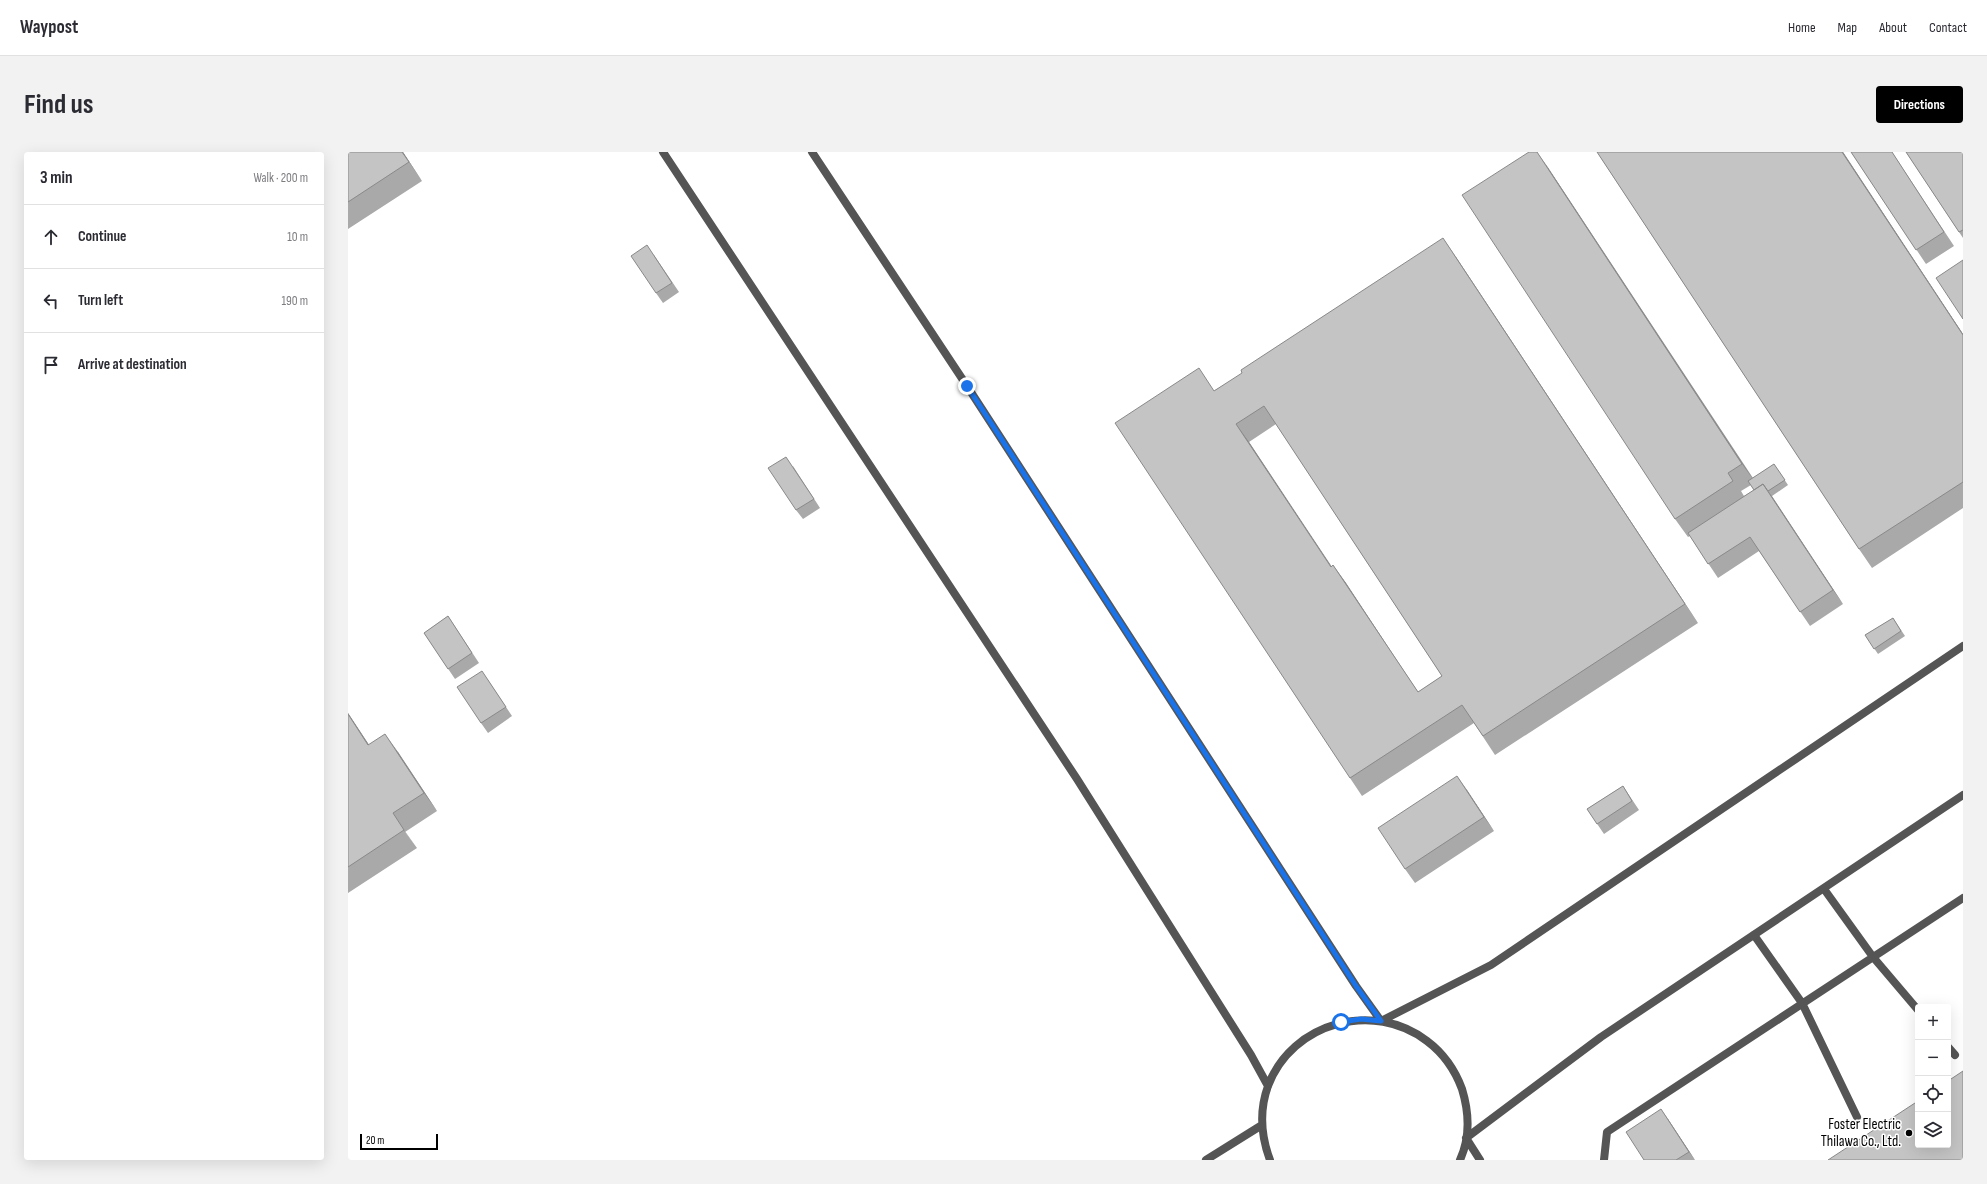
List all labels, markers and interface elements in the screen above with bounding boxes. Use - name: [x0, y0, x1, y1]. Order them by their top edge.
- text: Waypost: [20, 16, 78, 39]
- text: Home: [1788, 19, 1816, 36]
- text: Map: [1838, 19, 1857, 36]
- text: About: [1879, 19, 1907, 36]
- text: Contact: [1929, 19, 1967, 36]
- button: Directions: [1876, 86, 1963, 123]
- text: Find us: [24, 88, 93, 121]
- text: 3 min: [40, 168, 73, 188]
- text: Walk · 200 m: [253, 170, 308, 186]
- icon: ahead: [40, 226, 62, 248]
- text: Continue: [78, 227, 127, 246]
- text: 10 m: [287, 229, 308, 245]
- icon: left: [40, 290, 62, 312]
- text: Turn left: [78, 291, 123, 310]
- text: 190 m: [281, 293, 308, 309]
- icon: arrive: [40, 354, 62, 376]
- text: Arrive at destination: [78, 355, 187, 374]
- route end: [958, 377, 976, 395]
- map controls: [1915, 1004, 1951, 1148]
- button: +: [1915, 1004, 1951, 1040]
- route start: [1332, 1013, 1350, 1031]
- button: −: [1915, 1040, 1951, 1076]
- button: locate: [1915, 1076, 1951, 1112]
- button: layers: [1915, 1112, 1951, 1148]
- place label: Foster Electric Thilawa Co., Ltd.: [1821, 1115, 1901, 1151]
- marker: Foster Electric Thilawa Co., Ltd.: [1904, 1128, 1914, 1138]
- scale bar: [360, 1132, 438, 1151]
- text: 20 m: [366, 1134, 384, 1147]

